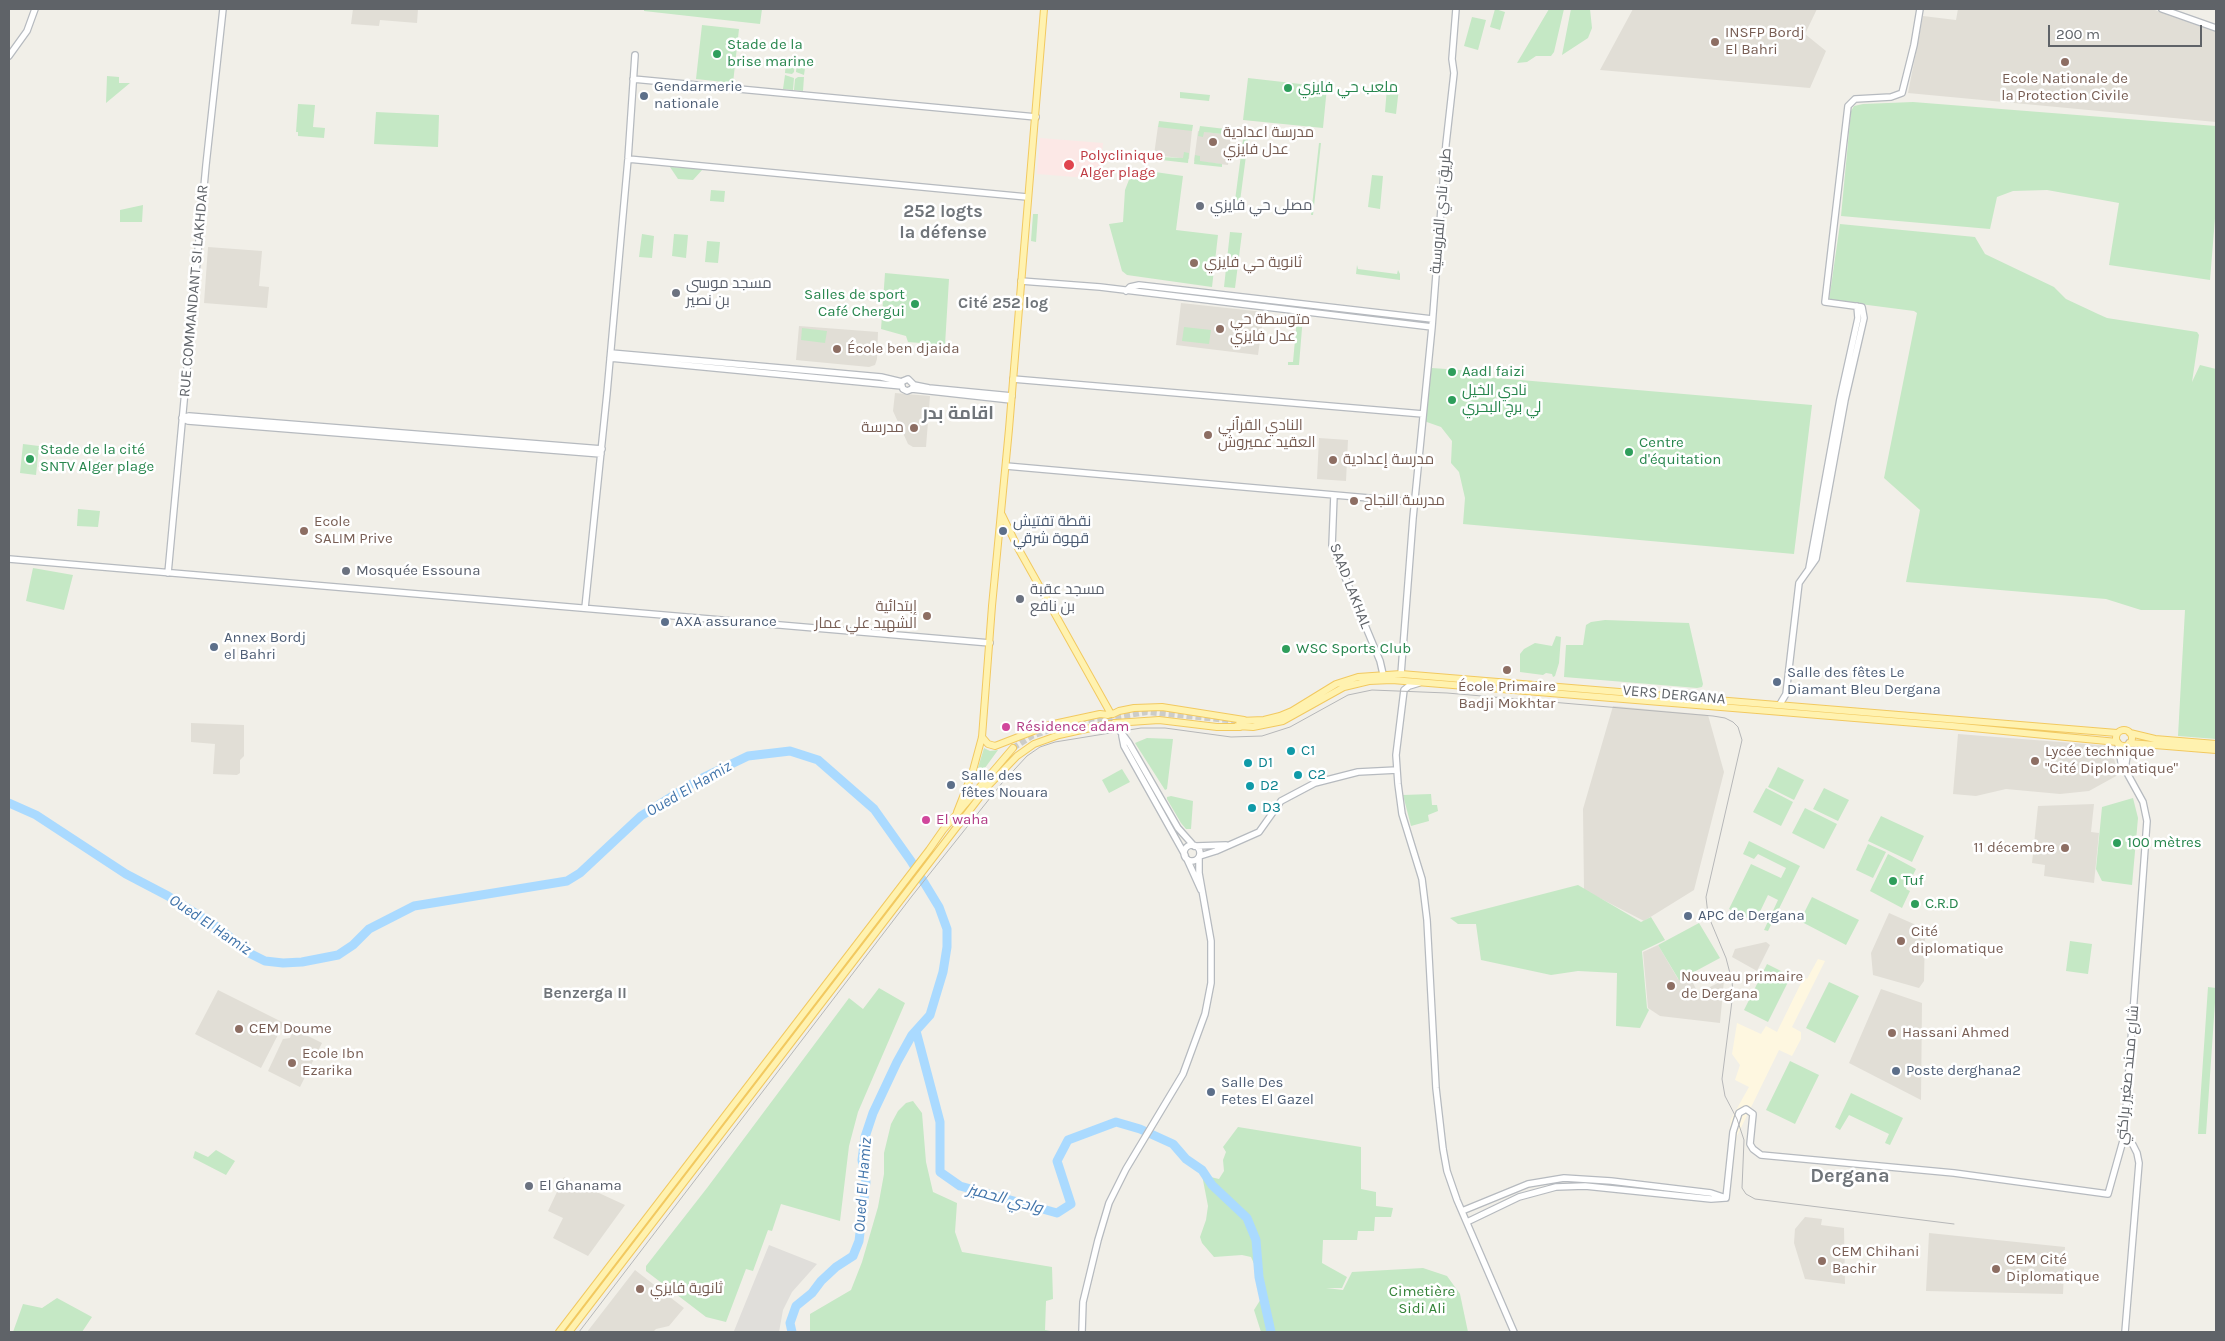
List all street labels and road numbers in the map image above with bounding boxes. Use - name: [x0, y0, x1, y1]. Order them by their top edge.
- street label: طريق نادي الفروسية: [1427, 147, 1455, 275]
- street label: RUE COMMANDANT SI LAKHDAR: [176, 184, 212, 398]
- street label: SAAD LAKHAL: [1325, 541, 1375, 631]
- street label: VERS DERGANA: [1622, 682, 1726, 708]
- street label: شارع محند صغير براكتي: [2113, 1004, 2143, 1146]

